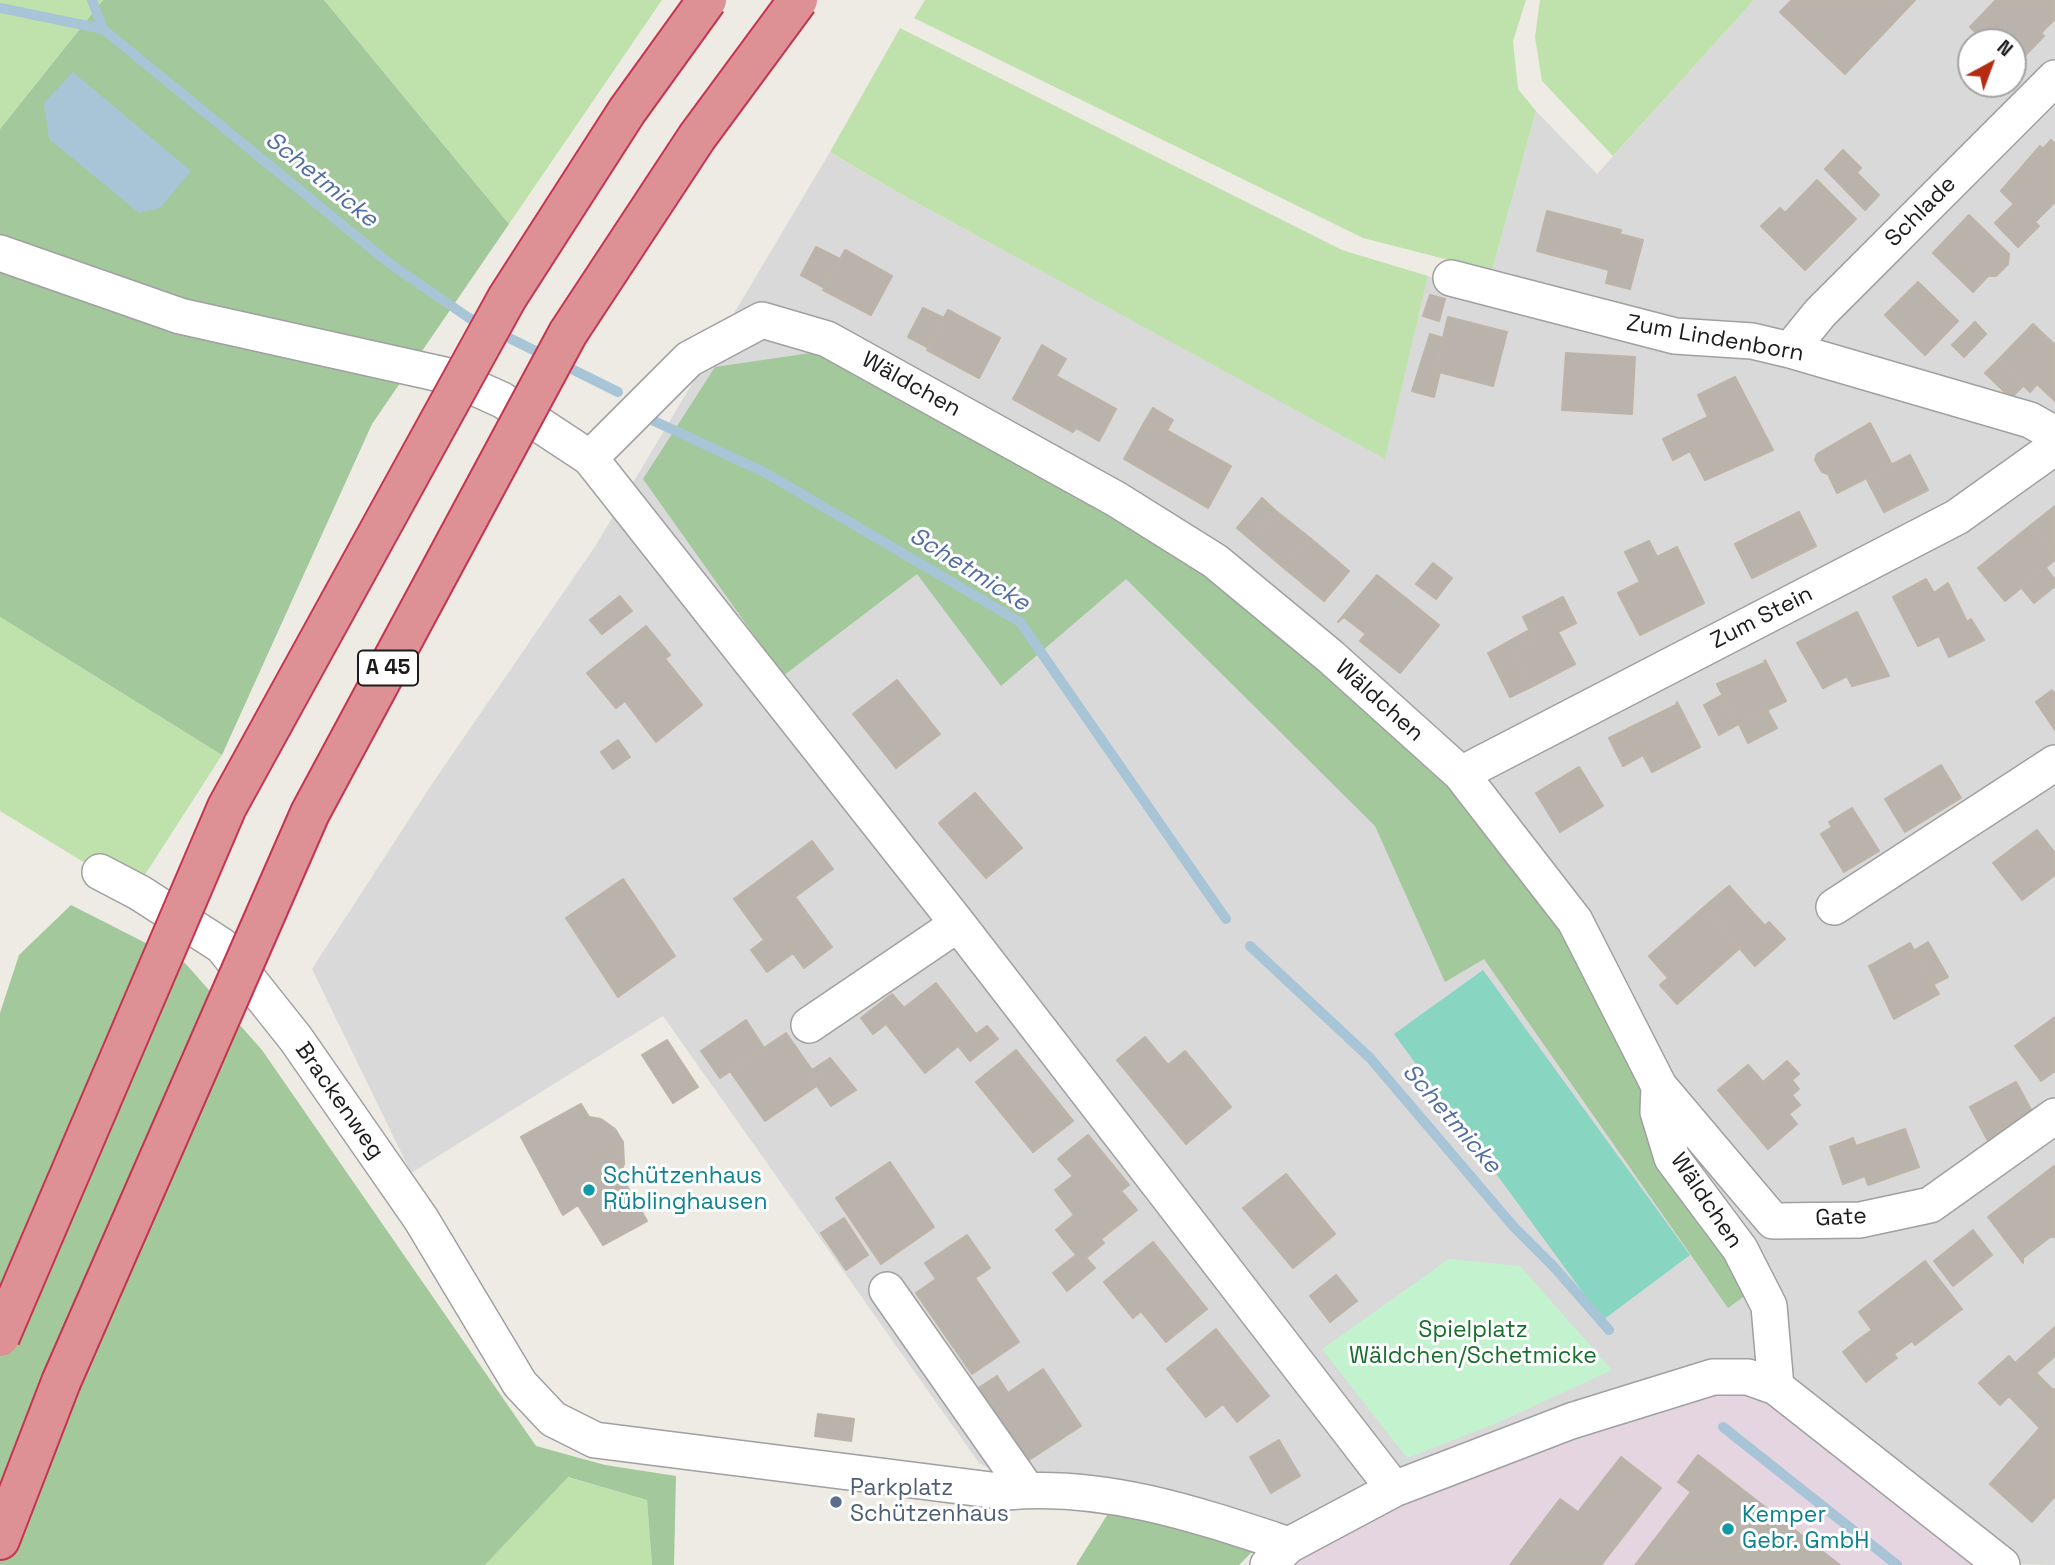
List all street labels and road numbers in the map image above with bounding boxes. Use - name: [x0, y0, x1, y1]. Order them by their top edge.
- street label: Schlade: [1880, 171, 1962, 253]
- street label: Zum Lindenborn: [1624, 310, 1806, 368]
- street label: Wäldchen: [857, 346, 965, 424]
- street label: Zum Stein: [1706, 581, 1818, 655]
- road number: A 45: [358, 650, 418, 686]
- street label: Wäldchen: [1329, 654, 1429, 748]
- street label: Brackenweg: [289, 1037, 389, 1165]
- street label: Wäldchen: [1664, 1148, 1748, 1254]
- street label: Gate: [1815, 1203, 1867, 1233]

